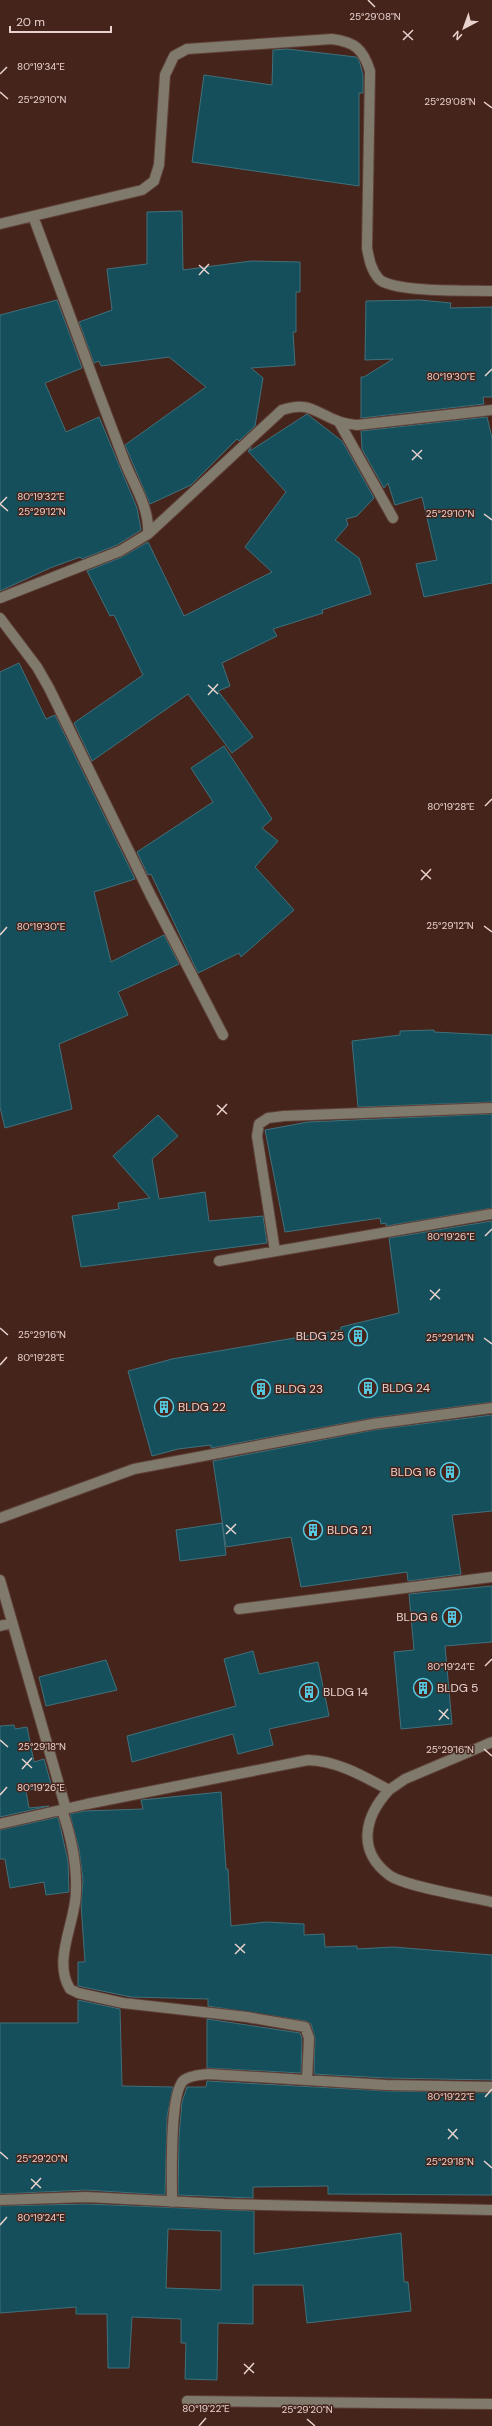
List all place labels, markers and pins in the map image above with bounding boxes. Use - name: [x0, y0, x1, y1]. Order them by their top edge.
- building icon: BLDG 25: [347, 1325, 369, 1347]
- place label: BLDG 25: [296, 1328, 344, 1344]
- building icon: BLDG 24: [357, 1377, 379, 1399]
- building icon: BLDG 23: [250, 1378, 272, 1400]
- place label: BLDG 24: [382, 1380, 430, 1396]
- place label: BLDG 23: [275, 1381, 323, 1397]
- building icon: BLDG 22: [153, 1396, 175, 1418]
- place label: BLDG 22: [178, 1399, 226, 1415]
- building icon: BLDG 16: [439, 1461, 461, 1483]
- place label: BLDG 16: [391, 1464, 436, 1480]
- building icon: BLDG 21: [302, 1519, 324, 1541]
- place label: BLDG 21: [327, 1522, 372, 1538]
- building icon: BLDG 6: [441, 1606, 463, 1628]
- place label: BLDG 6: [396, 1609, 438, 1625]
- building icon: BLDG 5: [412, 1677, 434, 1699]
- place label: BLDG 5: [437, 1680, 478, 1696]
- building icon: BLDG 14: [298, 1681, 320, 1703]
- place label: BLDG 14: [323, 1684, 368, 1700]

